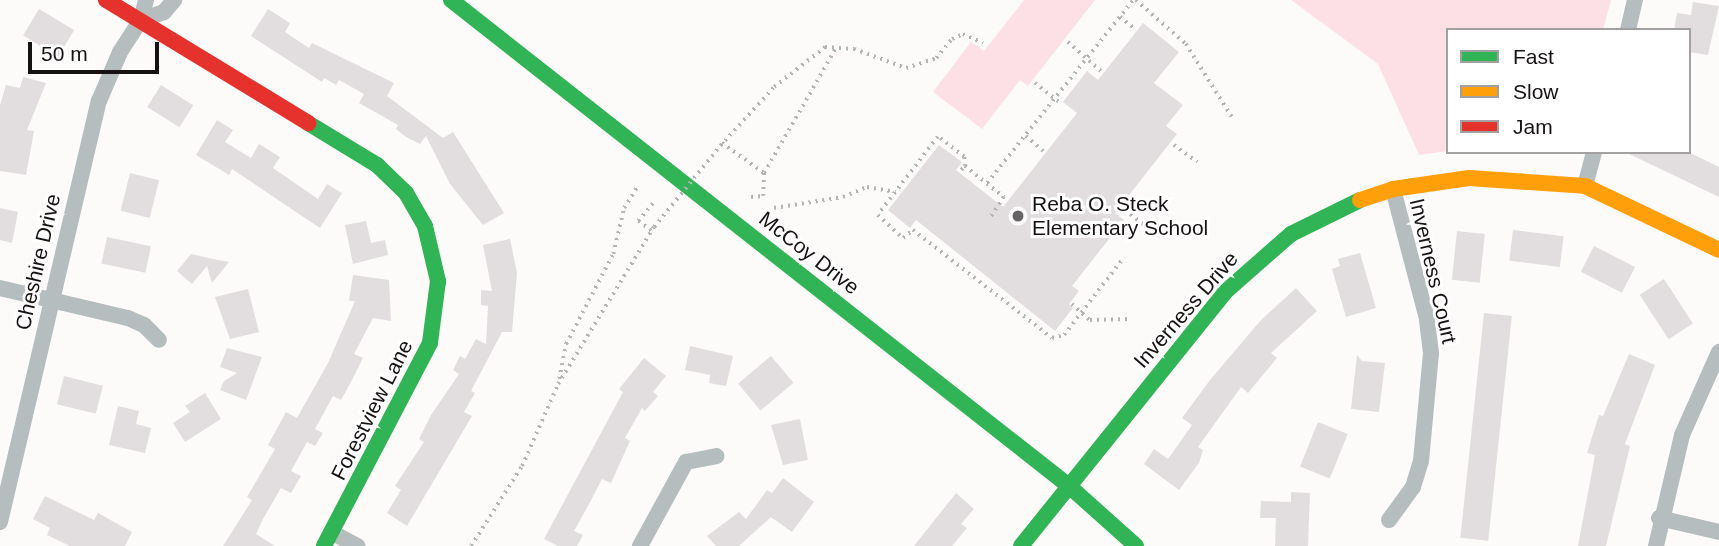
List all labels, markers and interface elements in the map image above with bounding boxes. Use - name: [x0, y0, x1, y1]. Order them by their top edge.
- scale bar: [32, 28, 163, 72]
- legend: [1446, 28, 1691, 154]
- text: 50 m: [41, 42, 88, 65]
- text: Fast: [1513, 45, 1554, 68]
- text: Slow: [1513, 80, 1559, 103]
- text: Jam: [1513, 115, 1553, 138]
- place label: Reba O. Steck Elementary School: [1032, 191, 1208, 241]
- street label: Cheshire Drive: [10, 192, 66, 332]
- street label: Inverness Court: [1404, 196, 1462, 346]
- street label: McCoy Drive: [754, 206, 864, 300]
- marker: Reba O. Steck Elementary School: [1010, 208, 1026, 224]
- street label: Inverness Drive: [1129, 247, 1243, 373]
- street label: Forestview Lane: [326, 336, 418, 484]

